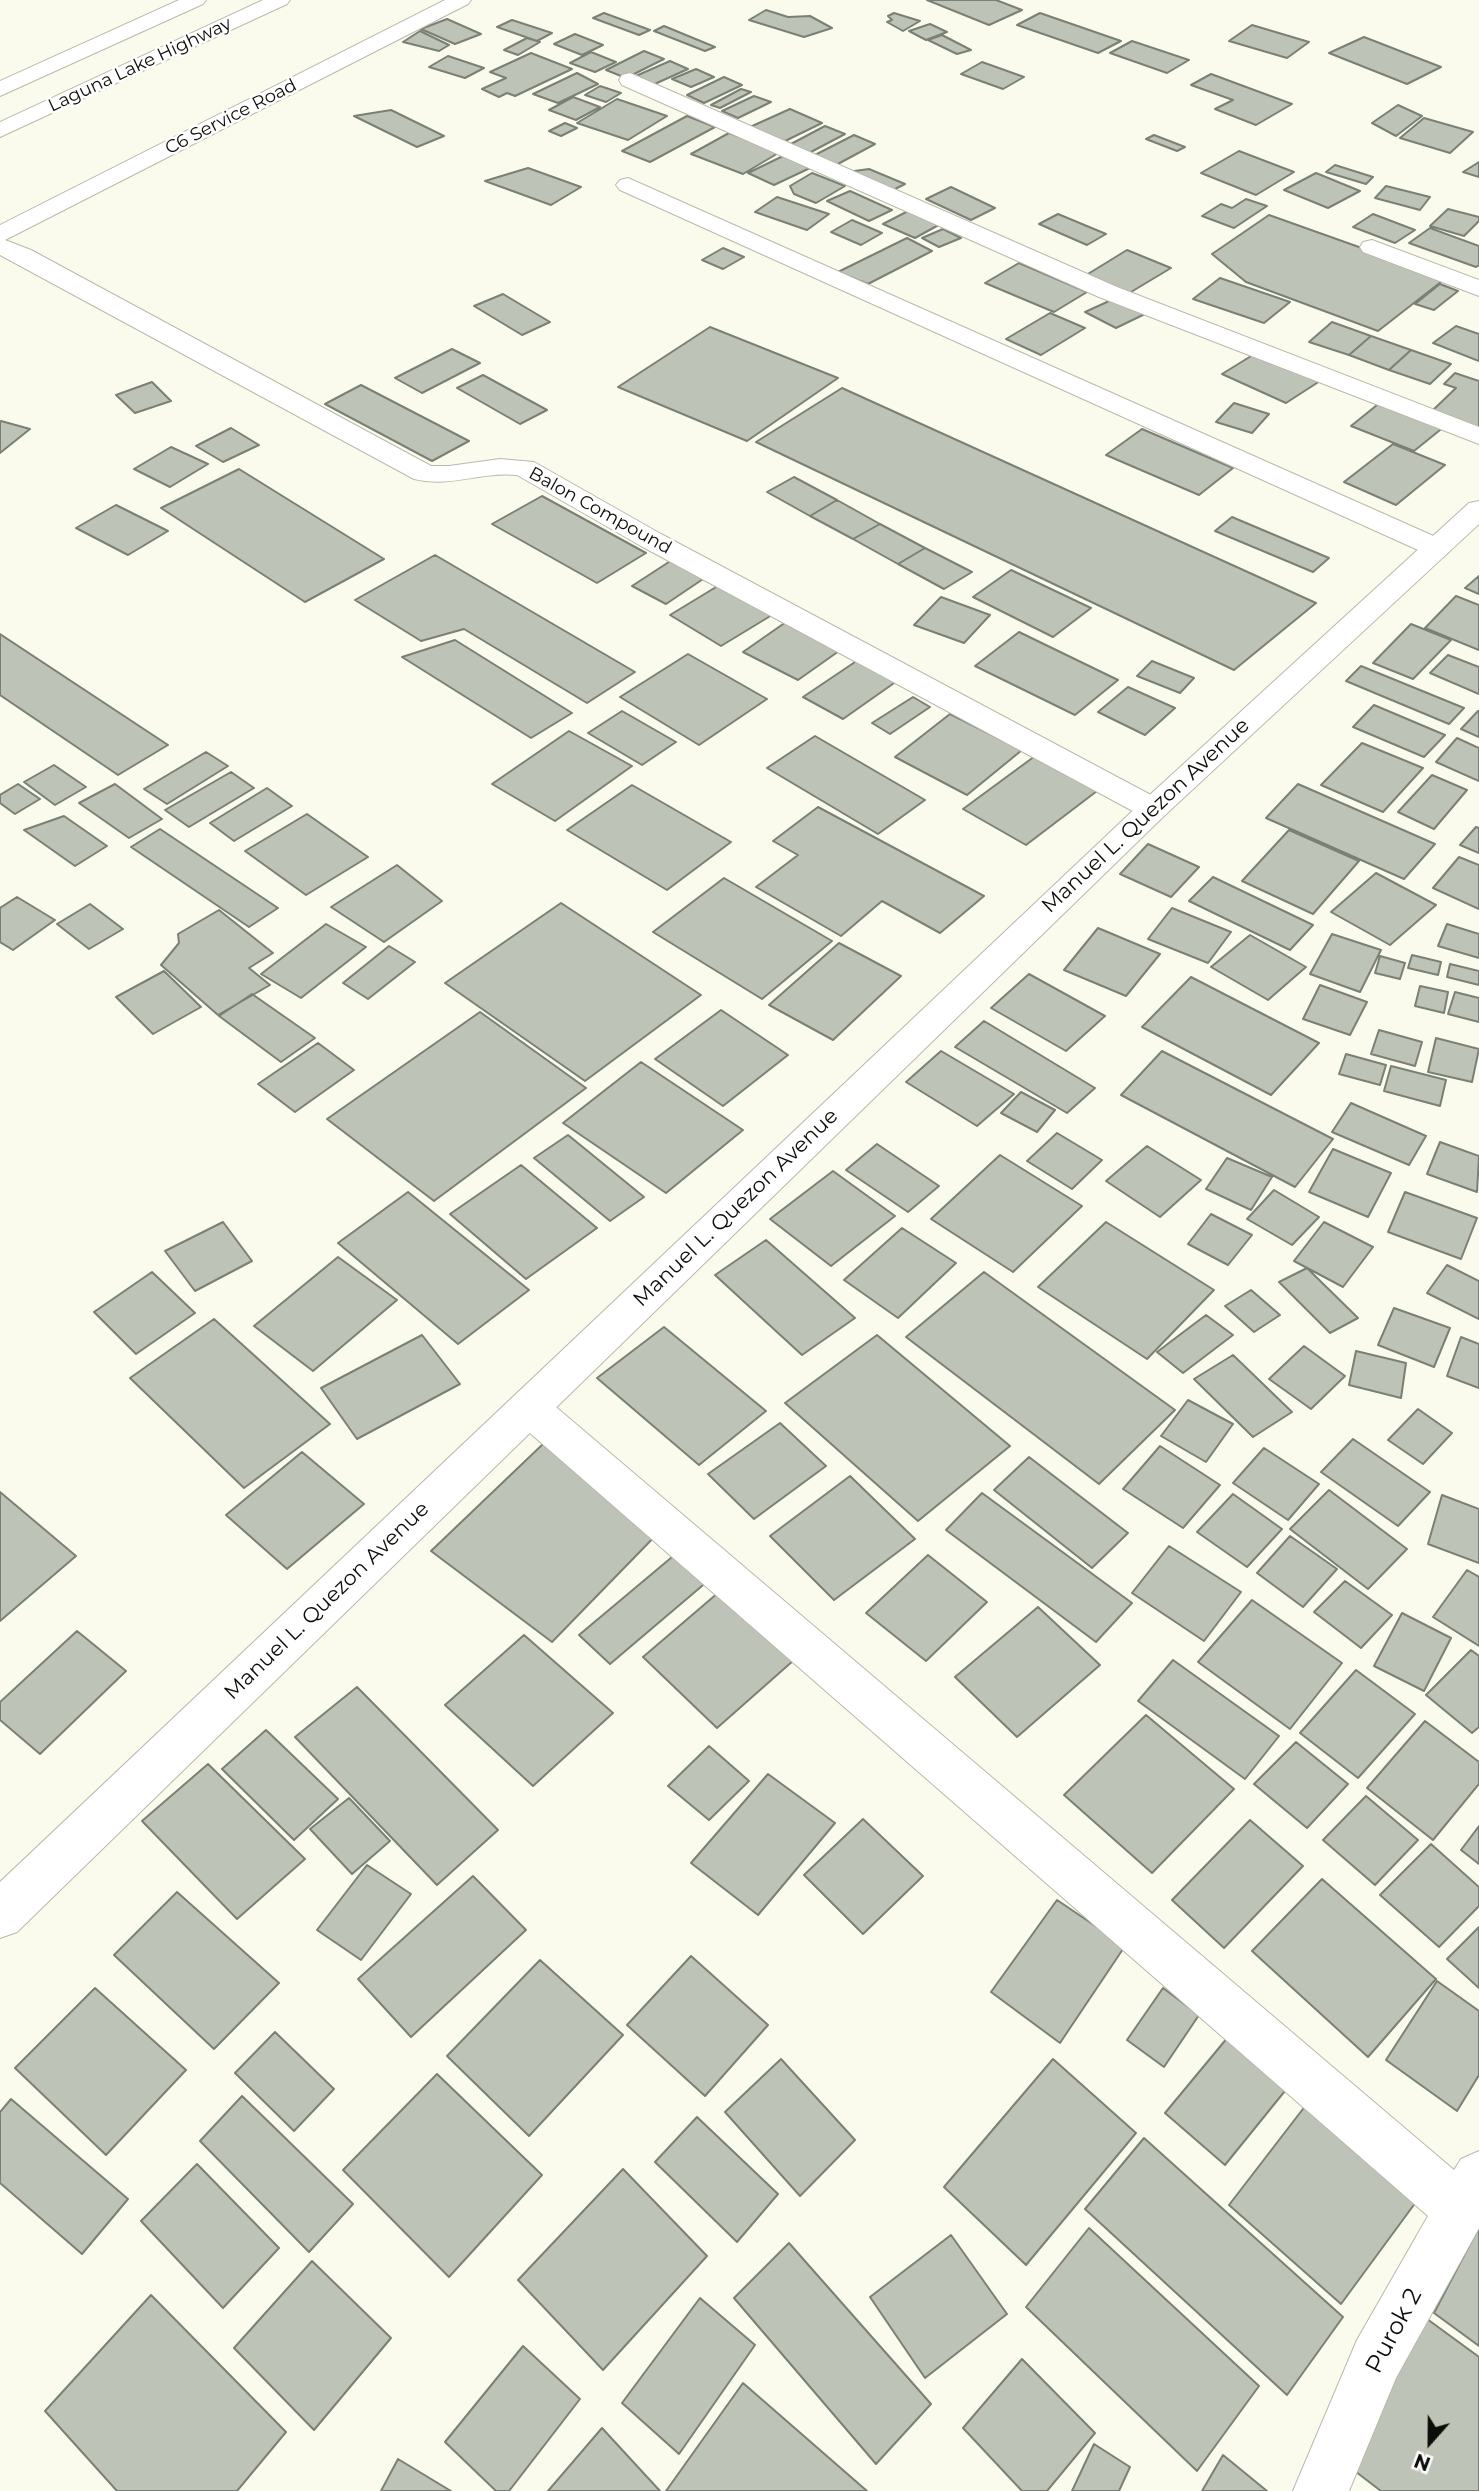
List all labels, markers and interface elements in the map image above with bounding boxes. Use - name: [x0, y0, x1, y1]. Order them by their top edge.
- street label: Laguna Lake Highway: [45, 13, 235, 117]
- street label: C6 Service Road: [162, 75, 300, 159]
- street label: Balon Compound: [525, 463, 675, 559]
- street label: Manuel L. Quezon Avenue: [1037, 713, 1255, 919]
- street label: Manuel L. Quezon Avenue: [629, 1104, 843, 1312]
- street label: Manuel L. Quezon Avenue: [220, 1497, 434, 1705]
- street label: Purok 2: [1360, 2284, 1428, 2378]
- north arrow: [1395, 2407, 1465, 2477]
- text: N: [1411, 2449, 1434, 2476]

